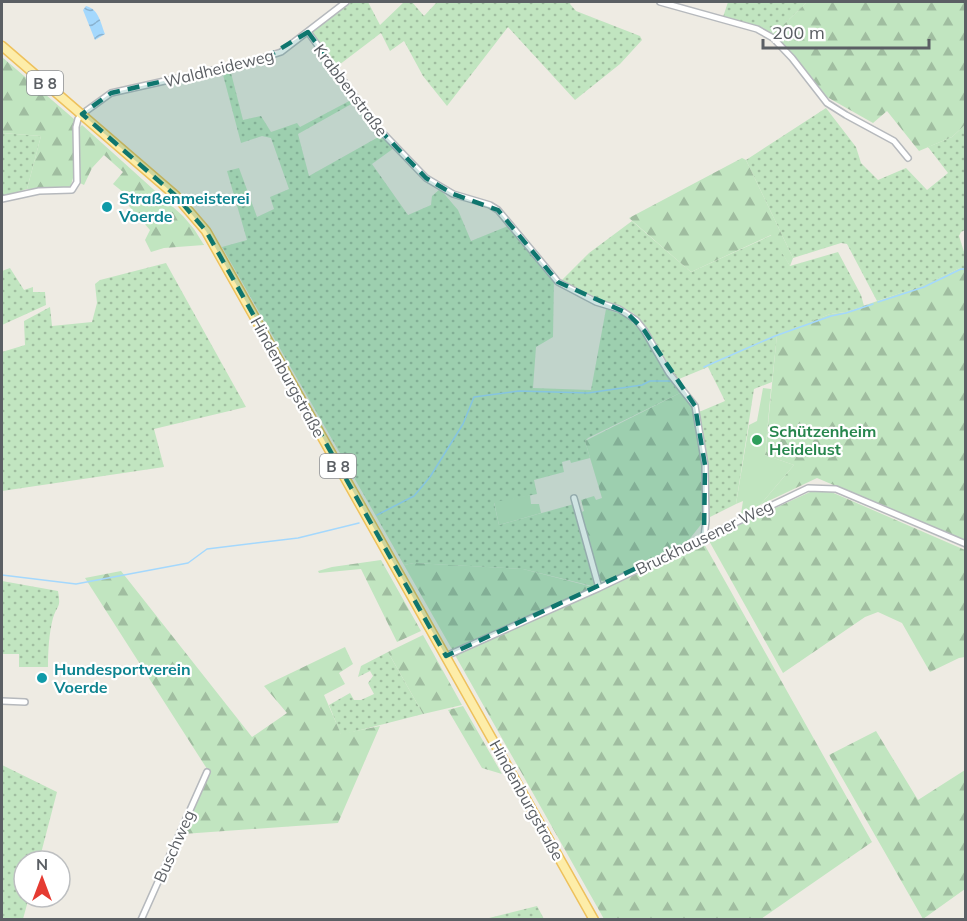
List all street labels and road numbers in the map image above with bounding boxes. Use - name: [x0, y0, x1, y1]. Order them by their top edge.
- street label: Krabbenstraße: [310, 40, 392, 140]
- street label: Waldheideweg: [162, 45, 276, 91]
- road number: B 8: [27, 71, 63, 95]
- street label: Hindenburgstraße: [247, 313, 329, 441]
- road number: B 8: [320, 454, 356, 478]
- street label: Bruckhausener Weg: [632, 495, 776, 579]
- street label: Hindenburgstraße: [486, 736, 568, 864]
- street label: Buschweg: [149, 807, 199, 885]

